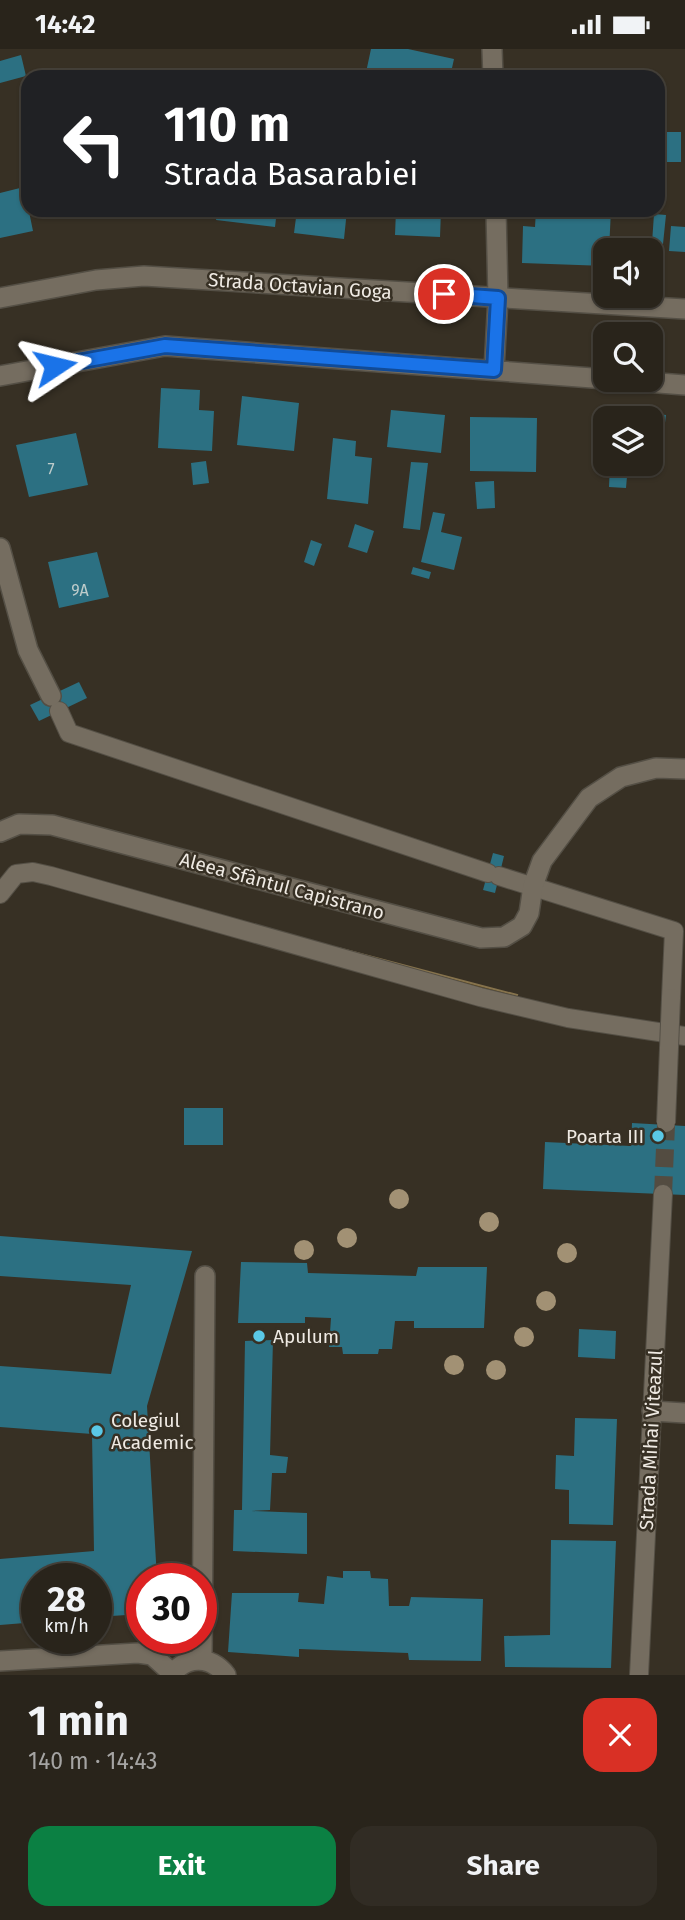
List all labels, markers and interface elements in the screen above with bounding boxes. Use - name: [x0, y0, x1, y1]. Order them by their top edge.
- text: 14:42: [35, 9, 95, 40]
- text: 110 m: [164, 95, 290, 154]
- icon: left: [49, 98, 140, 189]
- text: Strada Basarabiei: [164, 155, 418, 193]
- map controls: [593, 238, 663, 476]
- button: sound: [593, 238, 663, 308]
- pin: [414, 264, 474, 324]
- street label: Strada Octavian Goga: [207, 268, 393, 304]
- icon: arrive: [425, 275, 463, 313]
- button: search: [593, 322, 663, 392]
- position arrow: [18, 329, 92, 403]
- button: layers: [593, 406, 663, 476]
- house number: 7: [47, 460, 55, 479]
- house number: 9A: [71, 581, 90, 600]
- street label: Aleea Sfântul Capistrano: [177, 848, 387, 924]
- place label: Poarta III: [566, 1125, 644, 1148]
- marker: Poarta III: [650, 1128, 666, 1144]
- place label: Apulum: [273, 1325, 339, 1348]
- marker: Apulum: [251, 1328, 267, 1344]
- street label: Strada Mihai Viteazul: [635, 1349, 667, 1531]
- place label: Colegiul Academic: [111, 1409, 194, 1454]
- marker: Colegiul Academic: [89, 1423, 105, 1439]
- speed limit sign: 30: [126, 1563, 217, 1654]
- text: 28: [47, 1578, 86, 1620]
- text: km/h: [44, 1615, 89, 1637]
- text: 1 min: [28, 1696, 129, 1746]
- button: close: [583, 1698, 657, 1772]
- text: 140 m · 14:43: [28, 1747, 157, 1775]
- button: Exit: [28, 1826, 336, 1906]
- button: Share: [350, 1826, 657, 1906]

